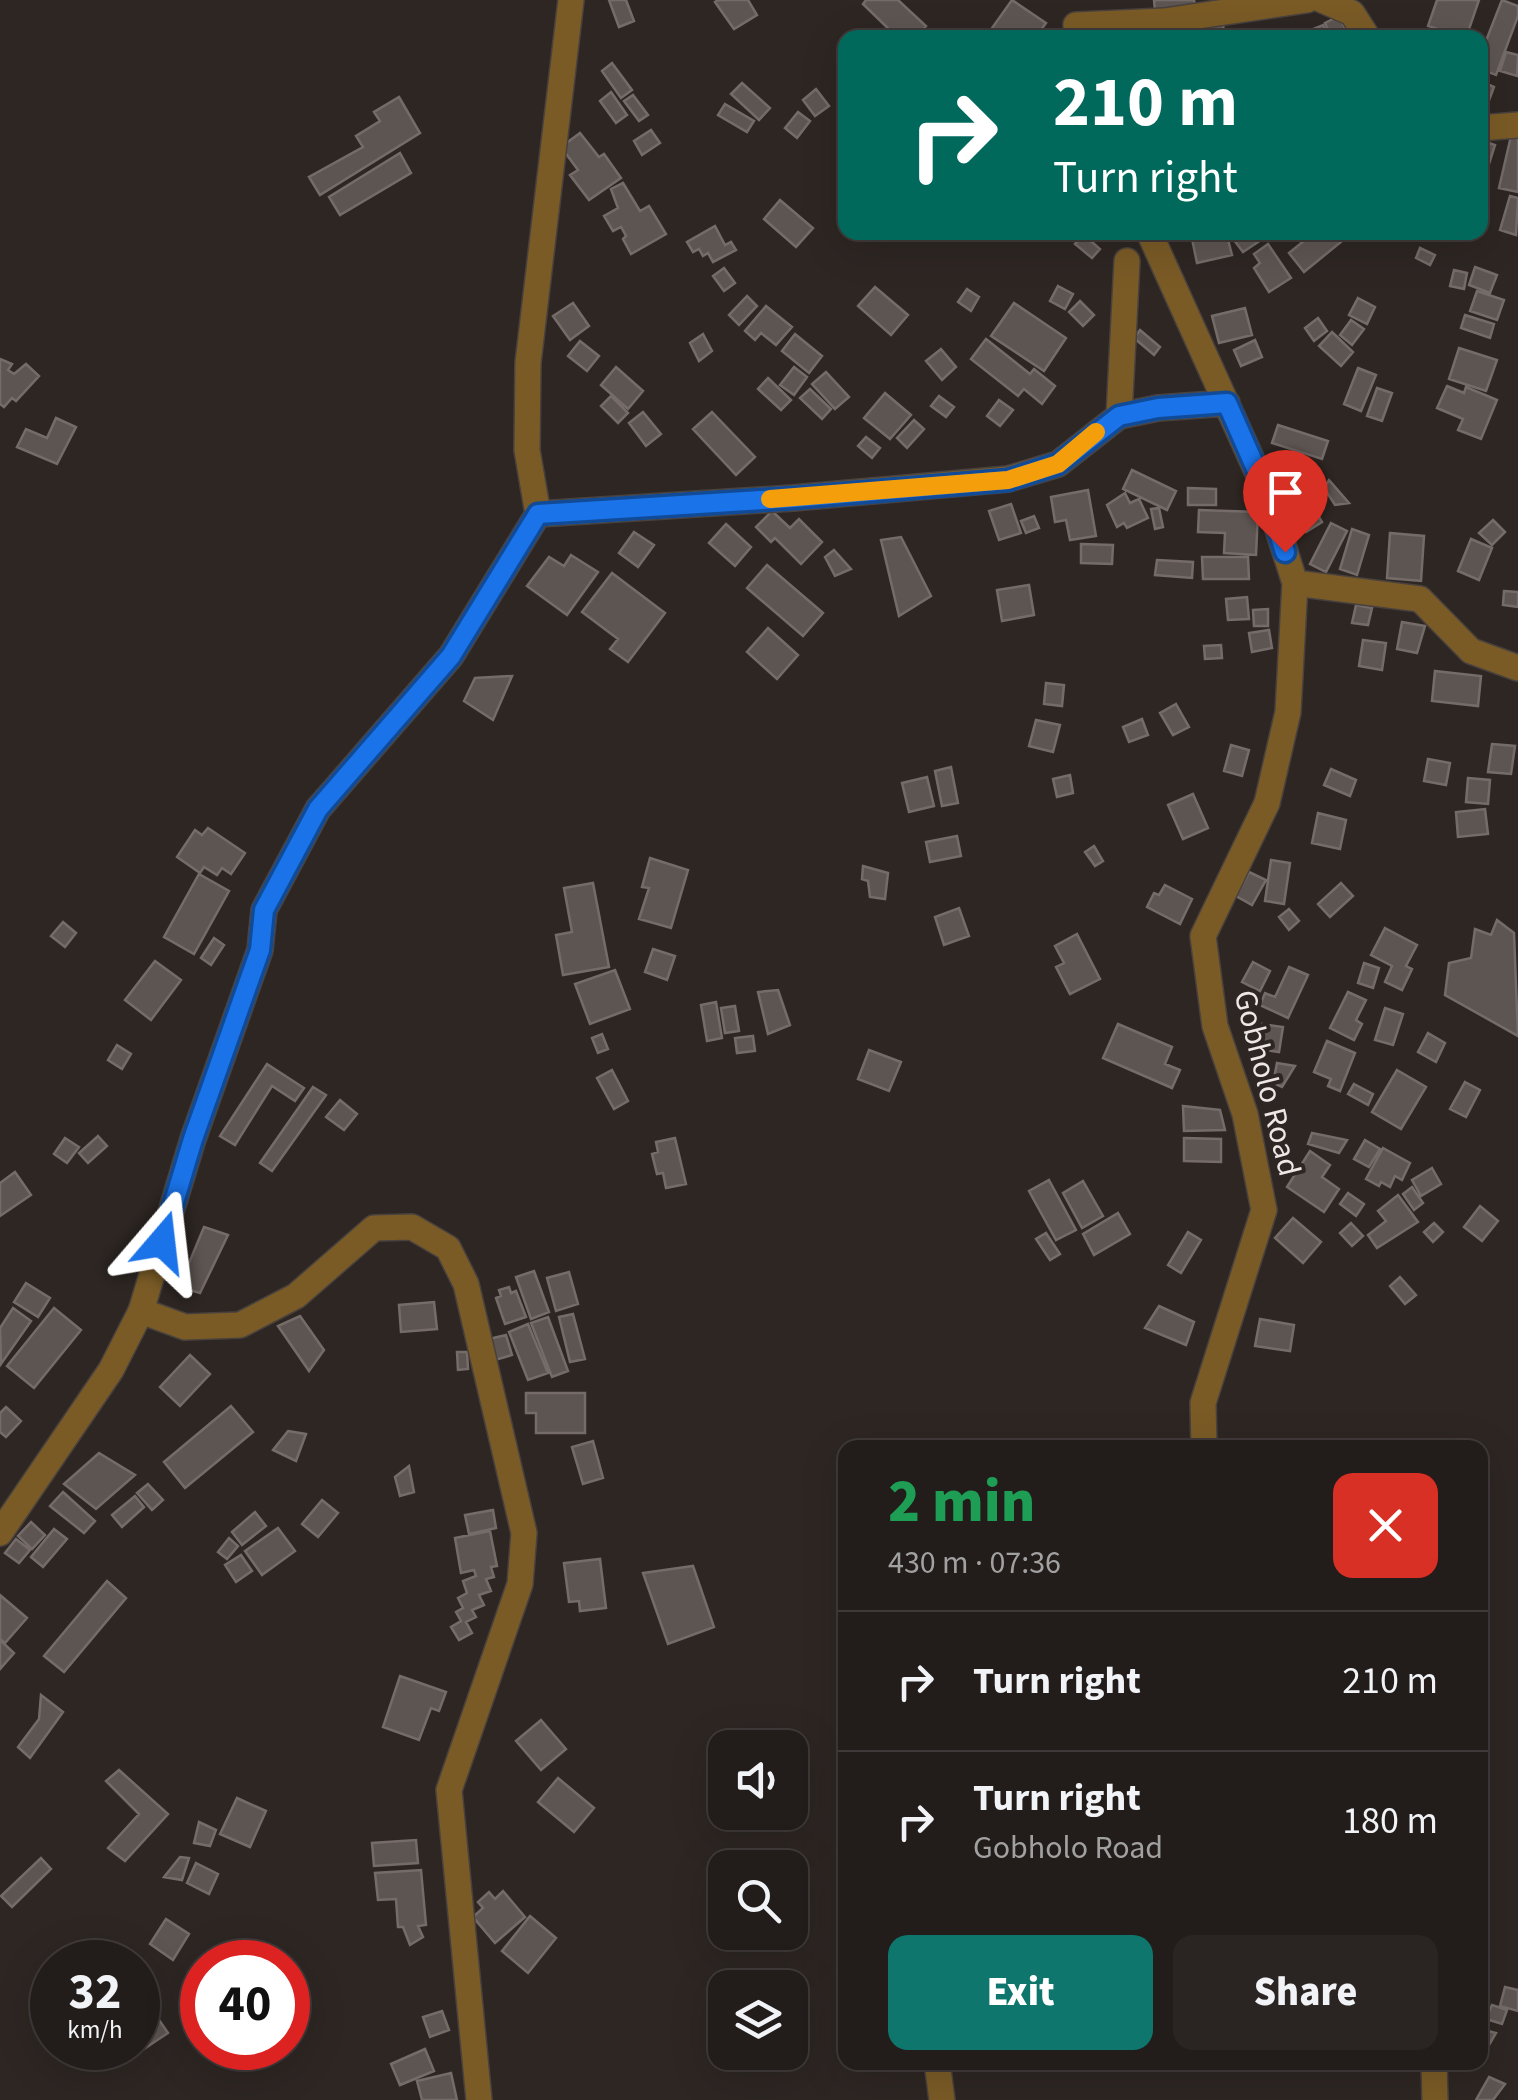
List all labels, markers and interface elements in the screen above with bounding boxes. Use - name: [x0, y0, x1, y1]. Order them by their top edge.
- text: 210 m: [1053, 53, 1238, 153]
- icon: right: [888, 70, 1018, 200]
- text: Turn right: [1053, 146, 1238, 210]
- pin: [1243, 450, 1328, 553]
- icon: arrive: [1258, 465, 1313, 520]
- street label: Gobholo Road: [1222, 985, 1312, 1181]
- position arrow: [110, 1190, 214, 1294]
- text: 2 min: [888, 1460, 1035, 1545]
- button: close: [1333, 1473, 1438, 1578]
- text: 430 m · 07:36: [888, 1540, 1061, 1586]
- icon: right: [888, 1654, 943, 1709]
- text: Turn right: [973, 1654, 1141, 1708]
- text: 210 m: [1342, 1654, 1438, 1708]
- map controls: [708, 1730, 808, 2070]
- button: sound: [708, 1730, 808, 1830]
- text: Turn right: [973, 1771, 1141, 1825]
- icon: right: [888, 1794, 943, 1849]
- text: 180 m: [1342, 1794, 1438, 1848]
- text: Gobholo Road: [973, 1825, 1163, 1871]
- button: search: [708, 1850, 808, 1950]
- button: Exit: [888, 1935, 1153, 2050]
- button: Share: [1173, 1935, 1438, 2050]
- speed limit sign: 40: [180, 1940, 310, 2070]
- text: 32: [69, 1957, 121, 2028]
- button: layers: [708, 1970, 808, 2070]
- text: km/h: [67, 2012, 123, 2048]

